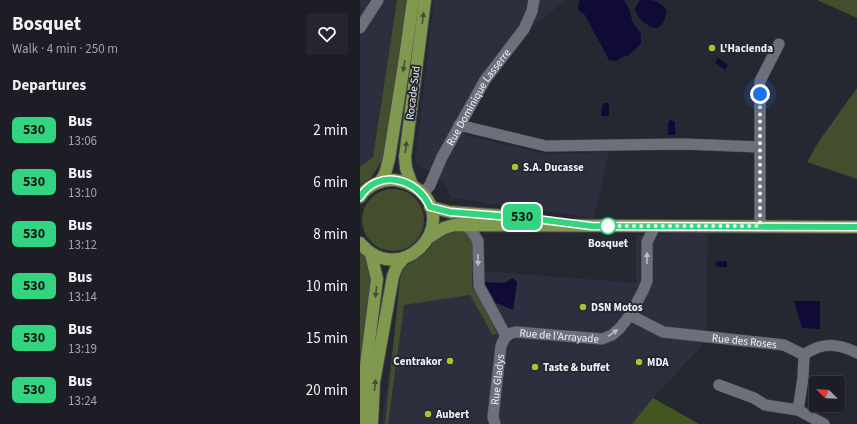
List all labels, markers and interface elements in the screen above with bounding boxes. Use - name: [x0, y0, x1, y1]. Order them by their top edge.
- text: Bosquet: [12, 11, 81, 38]
- one-way arrow: [419, 12, 426, 24]
- button: heart: [306, 13, 348, 55]
- text: Walk · 4 min · 250 m: [12, 40, 118, 58]
- place label: L'Hacienda: [720, 41, 773, 56]
- marker: L'Hacienda: [707, 43, 717, 53]
- street label: Rue Dominique Lasserre: [442, 45, 514, 148]
- one-way arrow: [401, 60, 407, 73]
- street label: Rocade Sud: [402, 65, 424, 121]
- text: Departures: [12, 75, 86, 96]
- your location: [750, 84, 770, 104]
- text: Bus: [68, 111, 92, 132]
- text: 530: [23, 120, 45, 140]
- text: 2 min: [313, 120, 348, 141]
- text: 13:06: [68, 132, 97, 150]
- one-way arrow: [403, 141, 409, 153]
- place label: S.A. Ducasse: [523, 160, 584, 175]
- marker: S.A. Ducasse: [510, 162, 520, 172]
- text: Bus: [68, 163, 92, 184]
- text: 530: [23, 172, 45, 192]
- text: 6 min: [313, 172, 348, 193]
- text: 13:10: [68, 184, 97, 202]
- line badge: 530: [499, 204, 545, 230]
- text: 530: [511, 207, 533, 227]
- text: Bus: [68, 215, 92, 236]
- marker: Bosquet: [599, 217, 617, 235]
- text: 530: [23, 224, 45, 244]
- text: 8 min: [313, 224, 348, 245]
- text: 13:12: [68, 236, 97, 254]
- place label: Bosquet: [588, 236, 629, 251]
- one-way arrow: [644, 251, 650, 264]
- one-way arrow: [475, 254, 481, 267]
- text: Bus: [68, 267, 92, 288]
- text: 530: [23, 276, 45, 296]
- text: 10 min: [306, 276, 348, 297]
- one-way arrow: [373, 286, 379, 298]
- text: 13:14: [68, 288, 97, 306]
- place label: DSN Motos: [591, 300, 643, 315]
- marker: DSN Motos: [578, 302, 588, 312]
- text: Bus: [68, 319, 92, 340]
- street label: Rue de l'Arrayade: [519, 325, 600, 346]
- text: 530: [23, 328, 45, 348]
- text: 15 min: [306, 328, 348, 349]
- one-way arrow: [607, 330, 618, 337]
- street label: Rue des Roses: [711, 330, 778, 352]
- text: 13:19: [68, 340, 97, 358]
- street label: Rue Gladys: [487, 353, 508, 406]
- place label: Centrakor: [393, 354, 443, 369]
- place label: MDA: [647, 355, 669, 370]
- marker: Centrakor: [445, 356, 455, 366]
- marker: MDA: [634, 357, 644, 367]
- place label: Taste & buffet: [543, 360, 611, 375]
- marker: Taste & buffet: [530, 362, 540, 372]
- text: Bus: [68, 371, 92, 392]
- north arrow: [809, 376, 845, 412]
- map controls: [809, 376, 845, 412]
- one-way arrow: [371, 379, 378, 391]
- text: 530: [23, 380, 45, 400]
- text: 20 min: [306, 380, 348, 401]
- text: 13:24: [68, 392, 97, 410]
- place label: Aubert: [435, 407, 470, 422]
- marker: Aubert: [423, 409, 433, 419]

